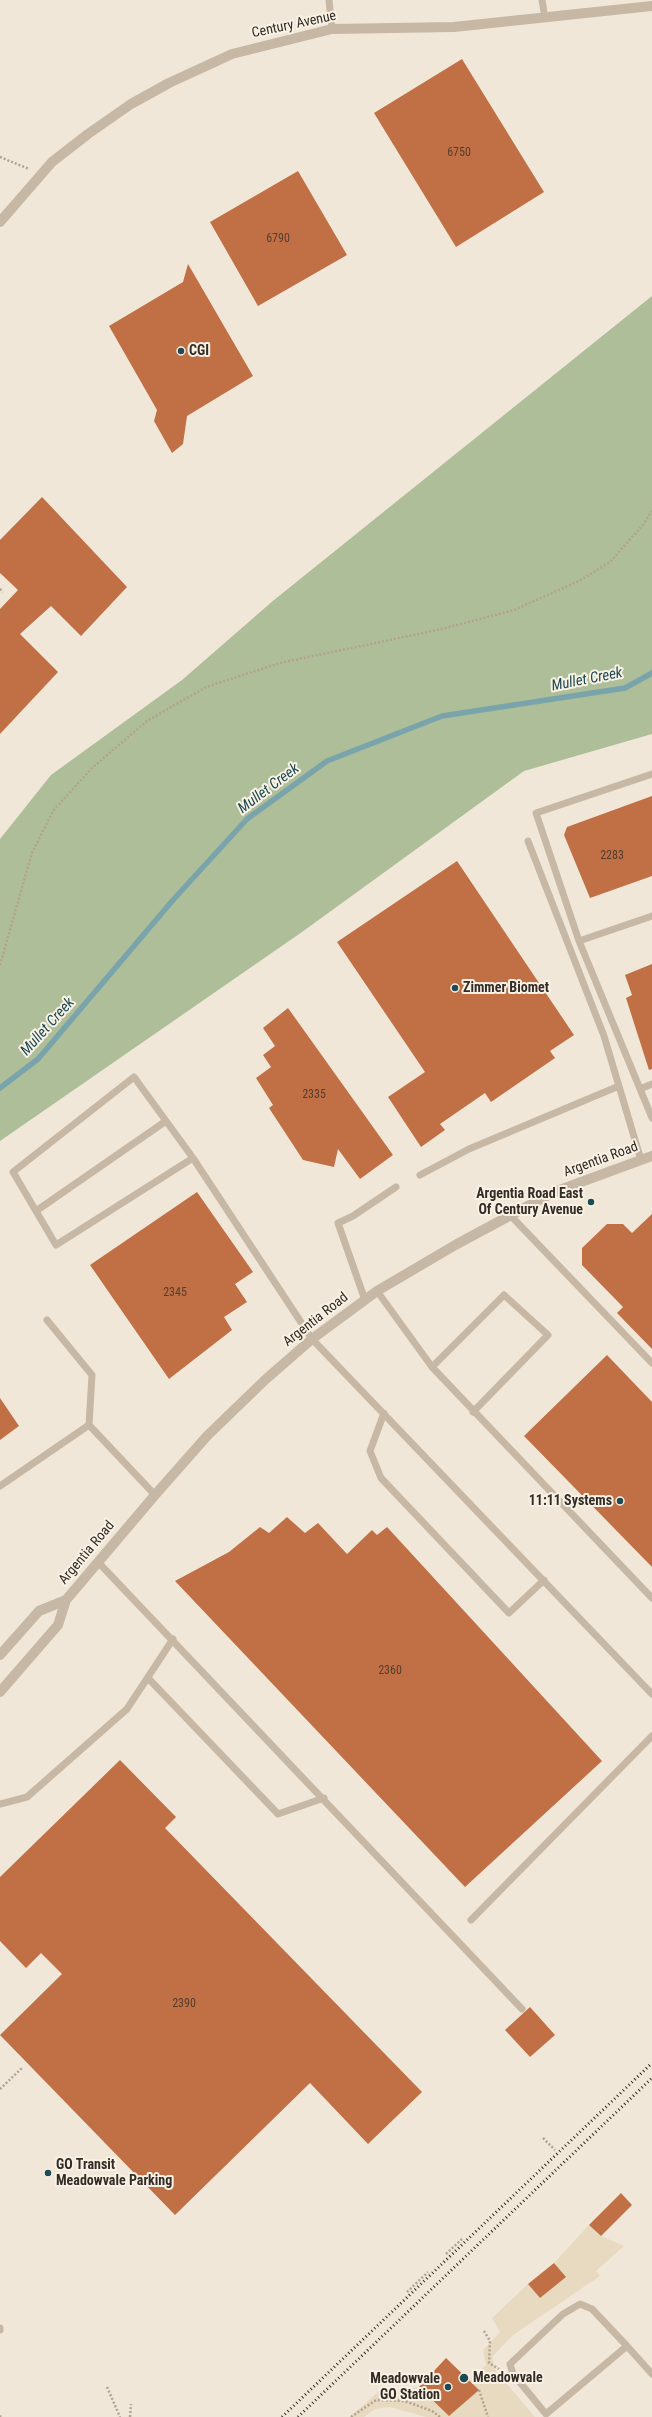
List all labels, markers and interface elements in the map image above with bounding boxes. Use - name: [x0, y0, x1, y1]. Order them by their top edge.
- street label: Century Avenue: [250, 8, 338, 42]
- house number: 6750: [447, 146, 471, 160]
- house number: 6790: [266, 232, 290, 246]
- place label: CGI: [189, 343, 209, 359]
- marker: CGI: [176, 346, 186, 356]
- water label: Mullet Creek: [550, 664, 624, 696]
- water label: Mullet Creek: [235, 760, 303, 818]
- house number: 2283: [600, 849, 624, 863]
- place label: Zimmer Biomet: [463, 980, 549, 996]
- marker: Zimmer Biomet: [450, 983, 460, 993]
- water label: Mullet Creek: [17, 994, 79, 1060]
- house number: 2335: [302, 1088, 326, 1102]
- street label: Argentia Road: [562, 1139, 640, 1181]
- place label: Argentia Road East Of Century Avenue: [476, 1186, 583, 1218]
- marker: Argentia Road East Of Century Avenue: [586, 1197, 596, 1207]
- house number: 2345: [163, 1286, 187, 1300]
- street label: Argentia Road: [280, 1289, 352, 1351]
- place label: 11:11 Systems: [529, 1493, 612, 1509]
- marker: 11:11 Systems: [615, 1496, 625, 1506]
- street label: Argentia Road: [56, 1518, 118, 1588]
- house number: 2360: [378, 1664, 402, 1678]
- house number: 2390: [172, 1997, 196, 2011]
- place label: GO Transit Meadowvale Parking: [56, 2157, 172, 2190]
- marker: GO Transit Meadowvale Parking: [43, 2168, 53, 2178]
- place label: Meadowvale: [473, 2370, 543, 2386]
- place label: Meadowvale GO Station: [370, 2371, 440, 2404]
- marker: Meadowvale: [458, 2372, 470, 2384]
- marker: Meadowvale GO Station: [443, 2382, 453, 2392]

